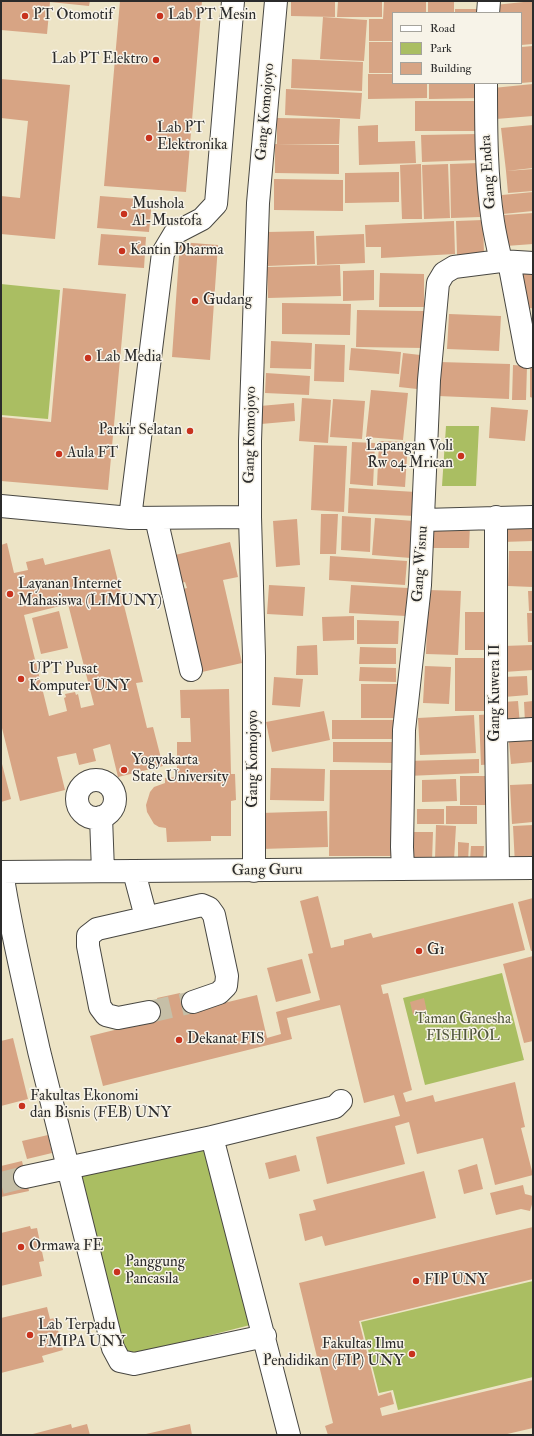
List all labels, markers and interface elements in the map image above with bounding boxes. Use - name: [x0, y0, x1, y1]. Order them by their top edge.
- place label: PT Otomotif: [33, 7, 113, 25]
- place label: Lab PT Mesin: [168, 7, 256, 25]
- marker: PT Otomotif: [20, 11, 30, 21]
- marker: Lab PT Mesin: [155, 11, 165, 21]
- legend: [392, 12, 522, 84]
- text: Road: [430, 21, 455, 36]
- text: Park: [430, 41, 452, 56]
- place label: Lab PT Elektro: [52, 51, 148, 69]
- marker: Lab PT Elektro: [151, 55, 161, 65]
- text: Building: [430, 61, 471, 76]
- street label: Gang Komojoyo: [253, 63, 279, 161]
- place label: Lab PT Elektronika: [157, 120, 227, 155]
- marker: Lab PT Elektronika: [144, 133, 154, 143]
- street label: Gang Endra: [477, 134, 501, 210]
- place label: Mushola Al-Mustofa: [132, 196, 202, 231]
- marker: Mushola Al-Mustofa: [119, 209, 129, 219]
- place label: Kantin Dharma: [130, 242, 224, 260]
- marker: Kantin Dharma: [117, 246, 127, 256]
- place label: Gudang: [203, 292, 252, 310]
- marker: Gudang: [190, 296, 200, 306]
- place label: Lab Media: [96, 349, 162, 367]
- marker: Lab Media: [83, 353, 93, 363]
- street label: Gang Komojoyo: [241, 386, 261, 484]
- place label: Parkir Selatan: [99, 422, 182, 440]
- marker: Parkir Selatan: [185, 426, 195, 436]
- place label: Lapangan Voli Rw 04 Mrican: [366, 438, 453, 473]
- place label: Aula FT: [67, 445, 118, 463]
- marker: Aula FT: [54, 449, 64, 459]
- marker: Lapangan Voli Rw 04 Mrican: [456, 451, 466, 461]
- street label: Gang Wisnu: [409, 525, 433, 603]
- place label: Layanan Internet Mahasiswa (LIMUNY): [18, 576, 162, 611]
- marker: Layanan Internet Mahasiswa (LIMUNY): [5, 589, 15, 599]
- street label: Gang Kuwera II: [487, 644, 505, 742]
- place label: UPT Pusat Komputer UNY: [29, 661, 130, 696]
- marker: UPT Pusat Komputer UNY: [16, 674, 26, 684]
- street label: Gang Komojoyo: [245, 710, 263, 808]
- place label: Yogyakarta State University: [132, 752, 228, 787]
- marker: Yogyakarta State University: [119, 765, 129, 775]
- street label: Gang Guru: [231, 861, 303, 881]
- place label: G1: [427, 942, 445, 960]
- marker: G1: [414, 946, 424, 956]
- park label: Taman Ganesha FISHIPOL: [415, 1011, 511, 1046]
- place label: Dekanat FIS: [187, 1031, 264, 1049]
- marker: Dekanat FIS: [174, 1035, 184, 1045]
- place label: Fakultas Ekonomi dan Bisnis (FEB) UNY: [30, 1088, 171, 1123]
- marker: Fakultas Ekonomi dan Bisnis (FEB) UNY: [17, 1101, 27, 1111]
- place label: Ormawa FE: [29, 1238, 103, 1256]
- marker: Ormawa FE: [16, 1242, 26, 1252]
- place label: Panggung Pancasila: [125, 1254, 185, 1289]
- marker: Panggung Pancasila: [112, 1267, 122, 1277]
- place label: FIP UNY: [424, 1272, 488, 1290]
- marker: FIP UNY: [411, 1276, 421, 1286]
- place label: Lab Terpadu FMIPA UNY: [38, 1317, 126, 1352]
- marker: Lab Terpadu FMIPA UNY: [25, 1330, 35, 1340]
- place label: Fakultas Ilmu Pendidikan (FIP) UNY: [263, 1336, 404, 1371]
- marker: Fakultas Ilmu Pendidikan (FIP) UNY: [407, 1349, 417, 1359]

